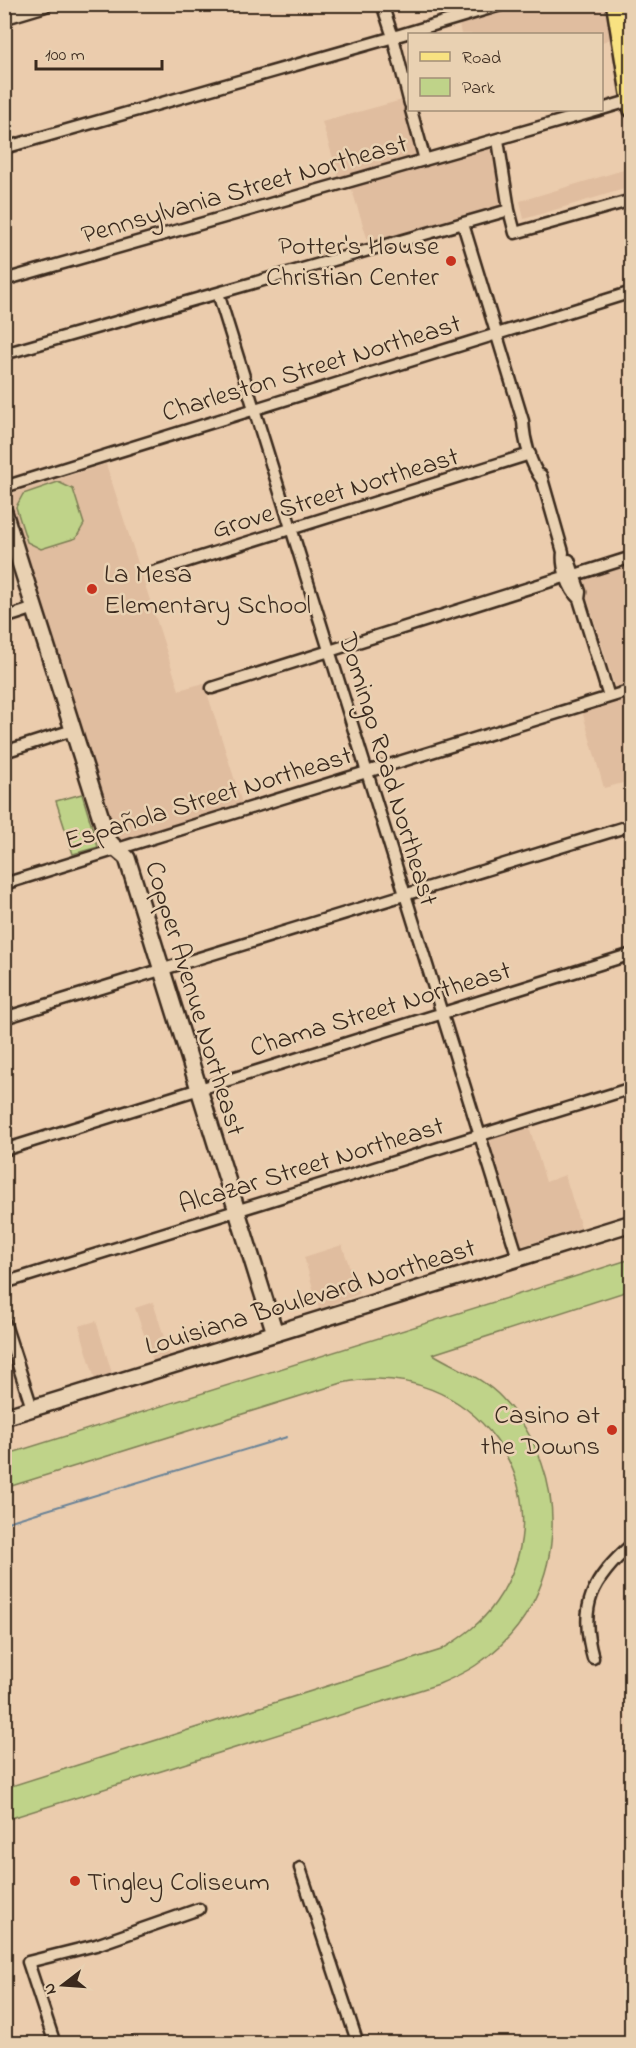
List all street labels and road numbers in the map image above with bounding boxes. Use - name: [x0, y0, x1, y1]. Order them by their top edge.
- street label: Pennsylvania Street Northeast: [77, 125, 412, 256]
- street label: Charleston Street Northeast: [157, 305, 466, 433]
- street label: Grove Street Northeast: [208, 438, 464, 550]
- street label: Domingo Road Northeast: [326, 628, 447, 911]
- street label: Española Street Northeast: [60, 737, 357, 862]
- street label: Copper Avenue Northeast: [133, 857, 254, 1141]
- street label: Chama Street Northeast: [245, 952, 516, 1069]
- street label: Alcazar Street Northeast: [174, 1107, 449, 1225]
- street label: Louisiana Boulevard Northeast: [141, 1230, 481, 1367]

